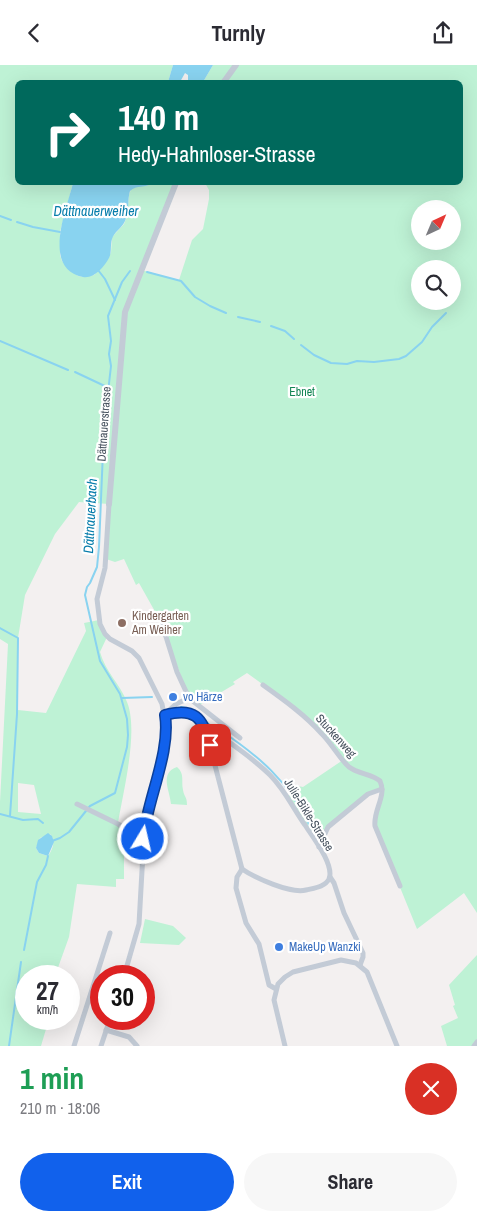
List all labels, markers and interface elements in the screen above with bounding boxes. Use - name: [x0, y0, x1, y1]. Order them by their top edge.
- text: Turnly: [212, 18, 265, 48]
- icon: back: [20, 19, 48, 47]
- icon: share: [429, 19, 457, 47]
- text: 140 m: [118, 94, 199, 141]
- icon: right: [35, 100, 100, 165]
- text: Hedy-Hahnloser-Strasse: [118, 139, 316, 169]
- north arrow: [411, 200, 461, 250]
- map controls: [411, 200, 461, 310]
- water label: Dättnauerweiher: [54, 202, 140, 220]
- button: search: [411, 260, 461, 310]
- park label: Ebnet: [289, 384, 315, 400]
- street label: Dättnauerstrasse: [93, 386, 115, 462]
- water label: Dättnauerbach: [79, 478, 101, 554]
- place label: Kindergarten Am Weiher: [131, 608, 189, 638]
- marker: Kindergarten Am Weiher: [116, 617, 128, 629]
- place label: vo Härze: [183, 689, 222, 705]
- marker: vo Härze: [167, 691, 179, 703]
- street label: Stuckenweg: [312, 711, 360, 762]
- pin: [189, 724, 231, 766]
- icon: arrive: [196, 731, 224, 759]
- street label: Julie-Bikle-Strasse: [280, 776, 338, 854]
- position arrow: [116, 812, 168, 864]
- place label: MakeUp Wanzki: [289, 939, 361, 955]
- marker: MakeUp Wanzki: [273, 941, 285, 953]
- speed limit sign: 30: [90, 965, 155, 1030]
- text: 27: [36, 974, 59, 1008]
- text: km/h: [37, 1002, 58, 1018]
- text: 1 min: [20, 1058, 84, 1098]
- button: close: [405, 1063, 457, 1115]
- text: 210 m · 18:06: [20, 1097, 100, 1119]
- button: Exit: [20, 1153, 234, 1211]
- button: Share: [244, 1153, 457, 1211]

